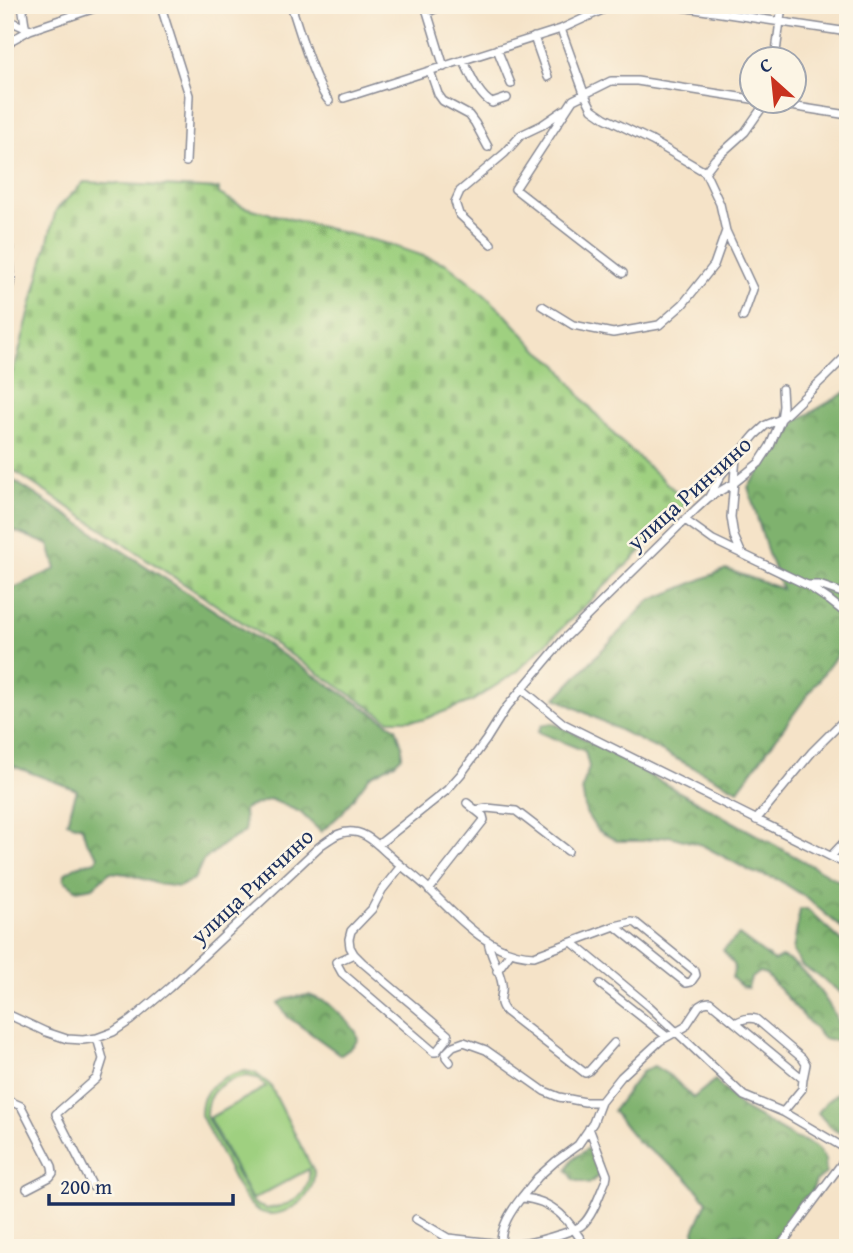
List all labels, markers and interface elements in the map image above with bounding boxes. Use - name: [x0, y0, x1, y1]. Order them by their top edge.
- north arrow: [738, 46, 808, 116]
- text: С: [754, 50, 777, 80]
- street label: улица Ринчино: [618, 428, 758, 558]
- street label: улица Ринчино: [182, 820, 321, 952]
- scale bar: [49, 1162, 233, 1206]
- text: 200 m: [60, 1171, 112, 1202]

